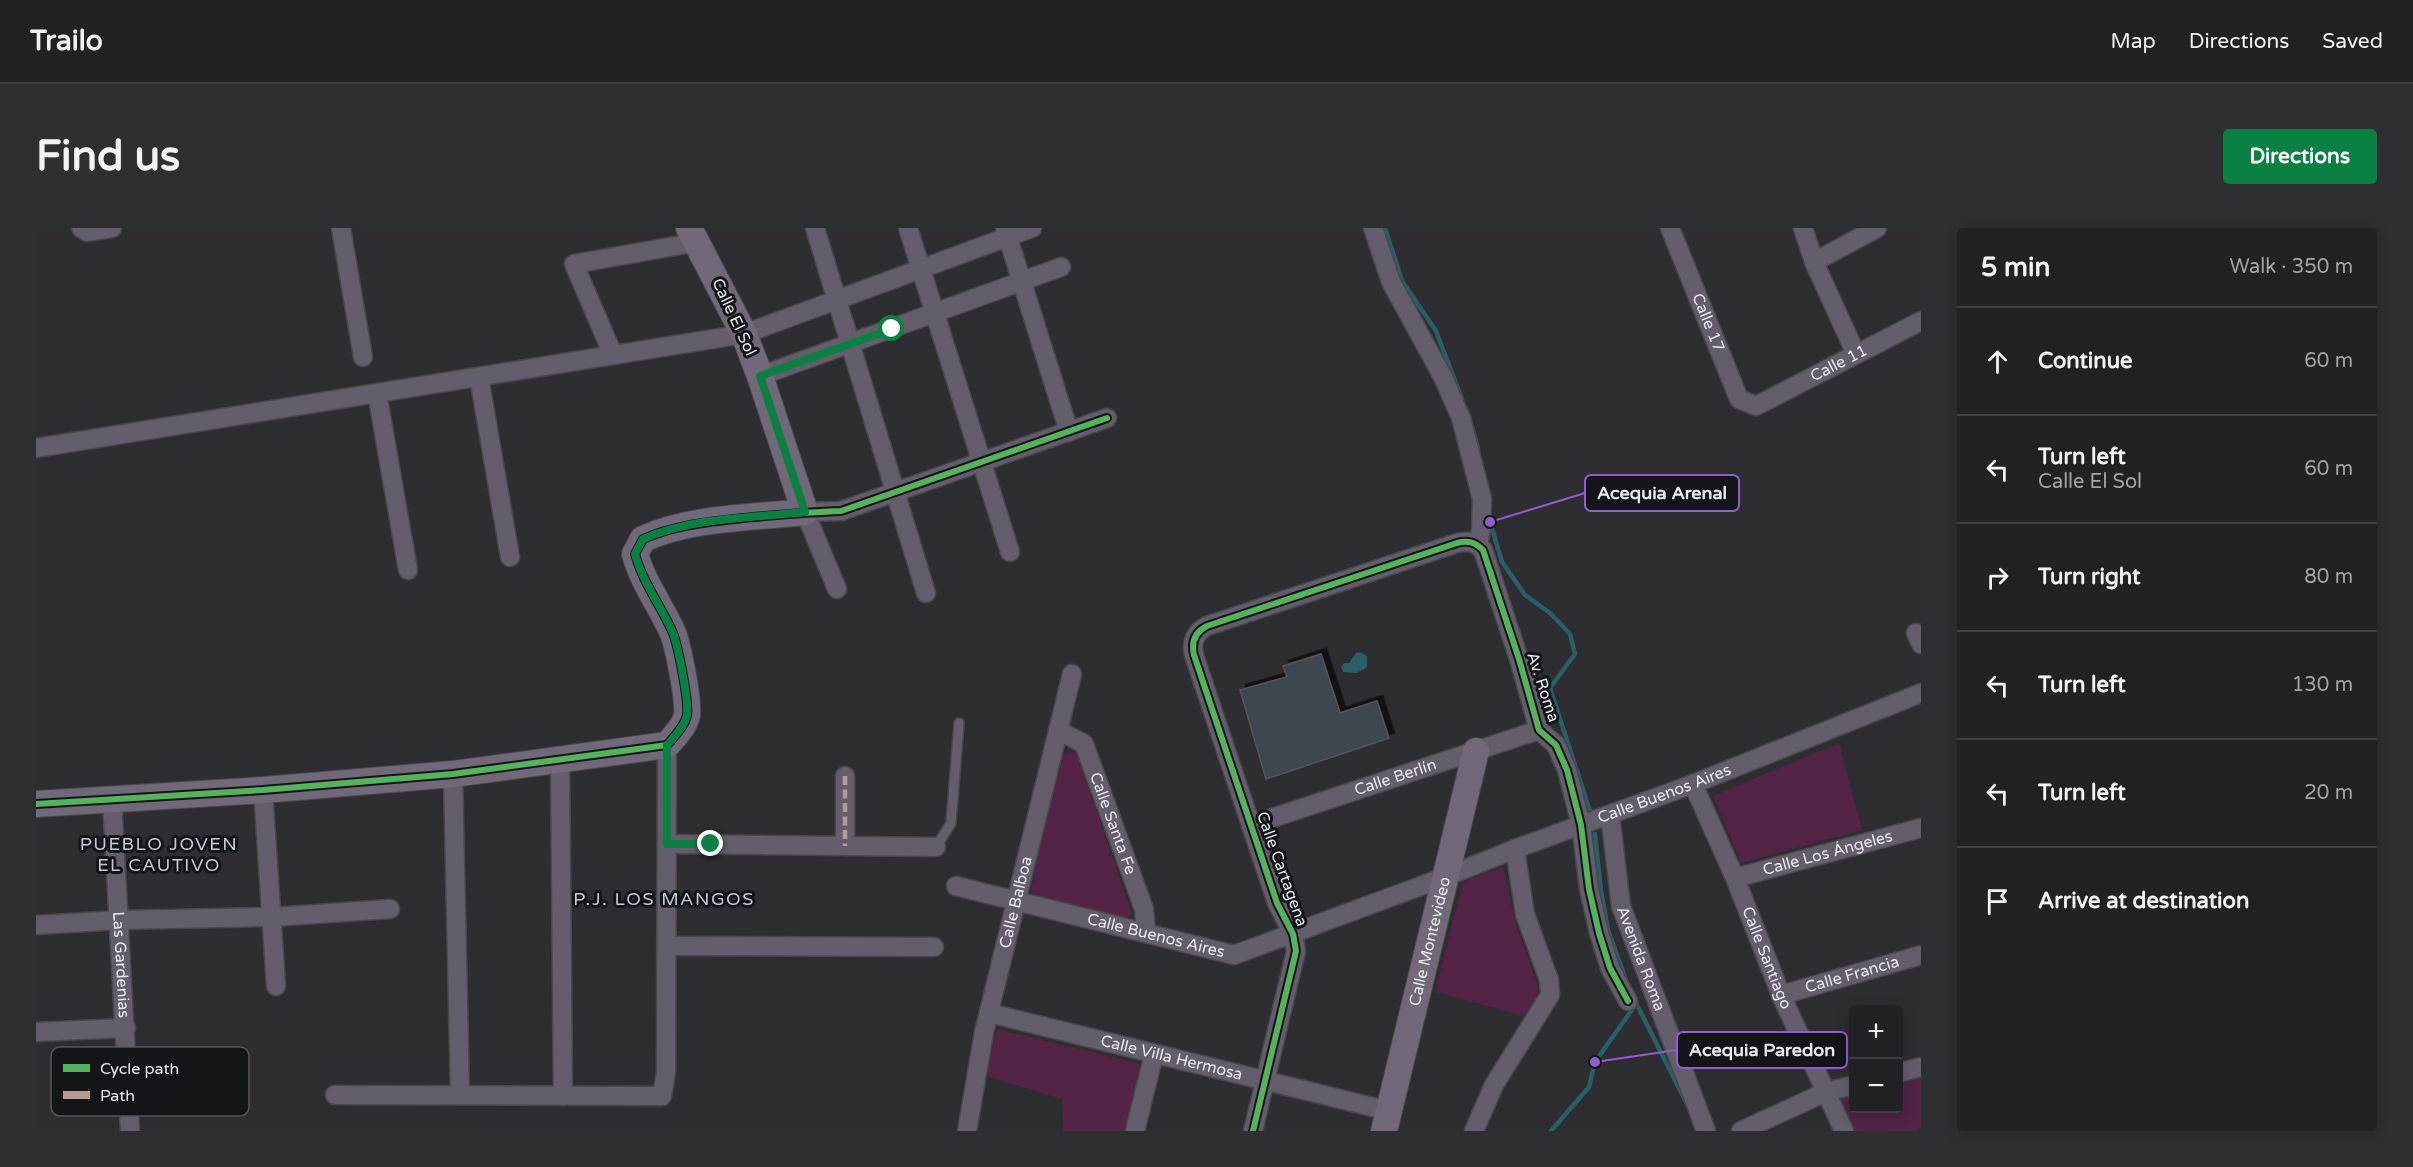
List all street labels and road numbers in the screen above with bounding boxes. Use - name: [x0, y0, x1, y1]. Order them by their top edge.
- street label: Calle El Sol: [707, 275, 761, 359]
- street label: Calle 17: [1687, 290, 1729, 355]
- street label: Calle 11: [1807, 340, 1871, 386]
- street label: Av. Roma: [1522, 650, 1564, 724]
- street label: Calle Berlín: [1352, 755, 1439, 800]
- street label: Calle Buenos Aires: [1595, 760, 1734, 828]
- street label: Calle Santa Fe: [1085, 770, 1141, 877]
- street label: Calle Cartagena: [1252, 809, 1312, 929]
- street label: Calle Los Ángeles: [1761, 826, 1895, 880]
- street label: Calle Balboa: [995, 854, 1037, 950]
- street label: Calle Montevideo: [1405, 875, 1455, 1008]
- street label: Avenida Roma: [1612, 903, 1670, 1014]
- street label: Calle Santiago: [1737, 904, 1796, 1013]
- street label: Calle Buenos Aires: [1085, 909, 1227, 962]
- street label: Las Gardenias: [108, 911, 134, 1019]
- street label: Calle Francia: [1803, 952, 1902, 998]
- street label: Calle Villa Hermosa: [1099, 1031, 1245, 1085]

